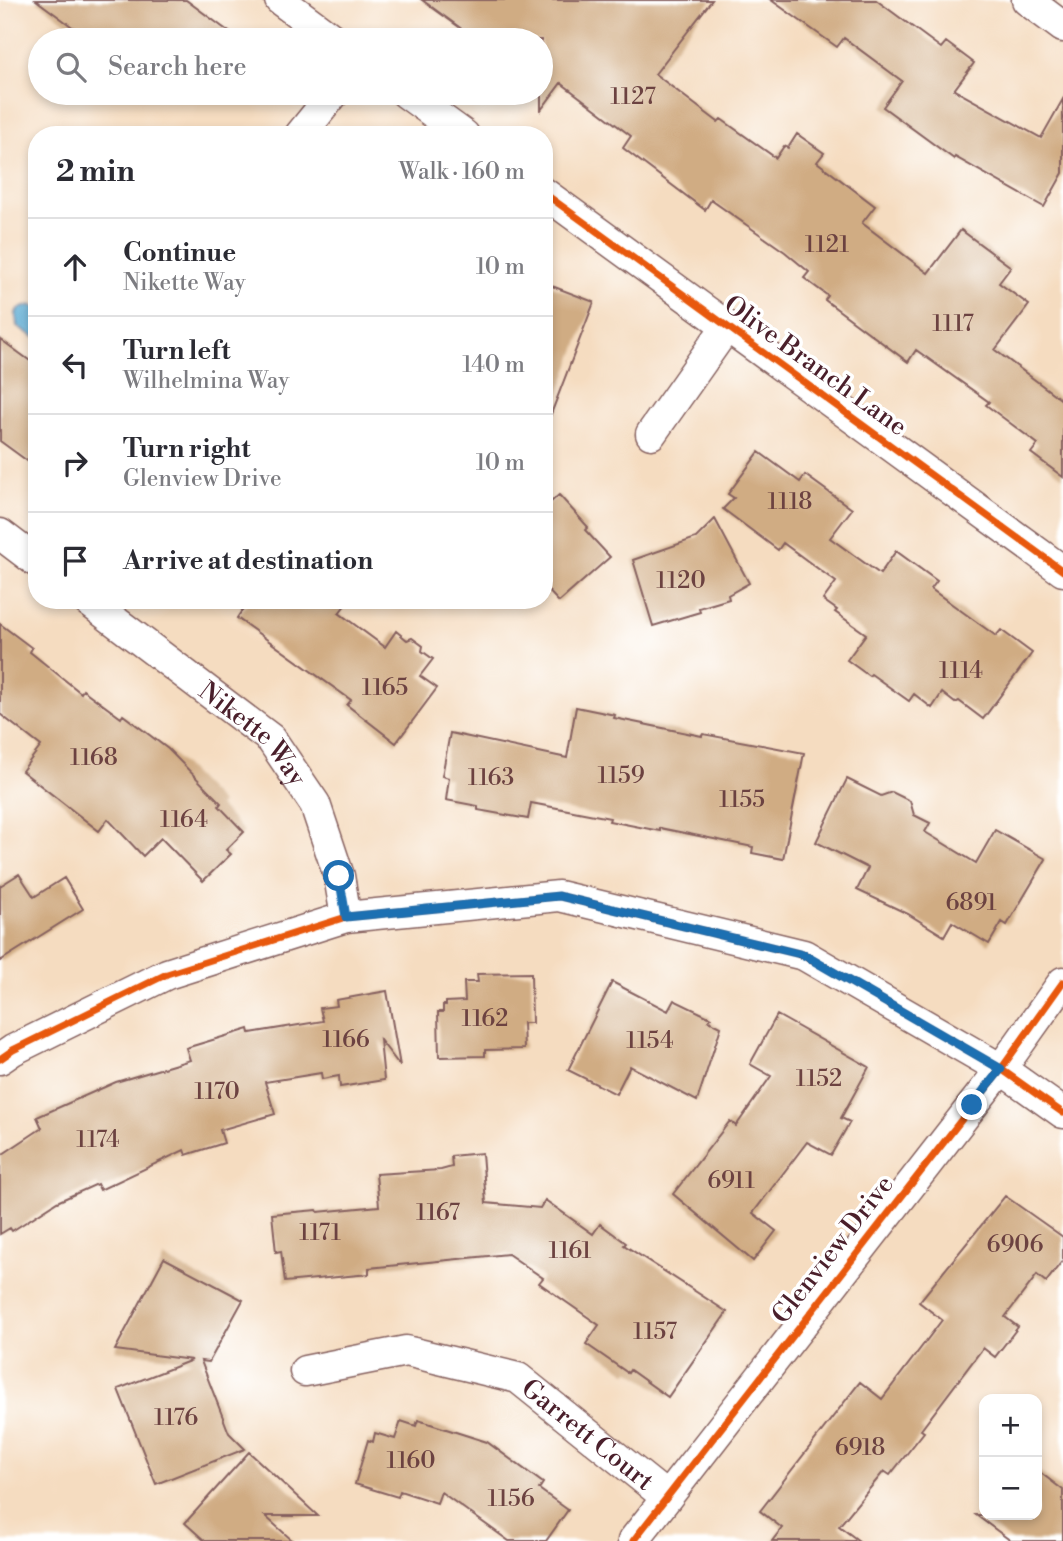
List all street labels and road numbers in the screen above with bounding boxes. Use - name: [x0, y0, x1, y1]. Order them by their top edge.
- street label: Olive Branch Lane: [718, 289, 913, 443]
- street label: Nikette Way: [192, 675, 313, 793]
- street label: Glenview Drive: [765, 1169, 901, 1330]
- street label: Garrett Court: [515, 1372, 660, 1498]

